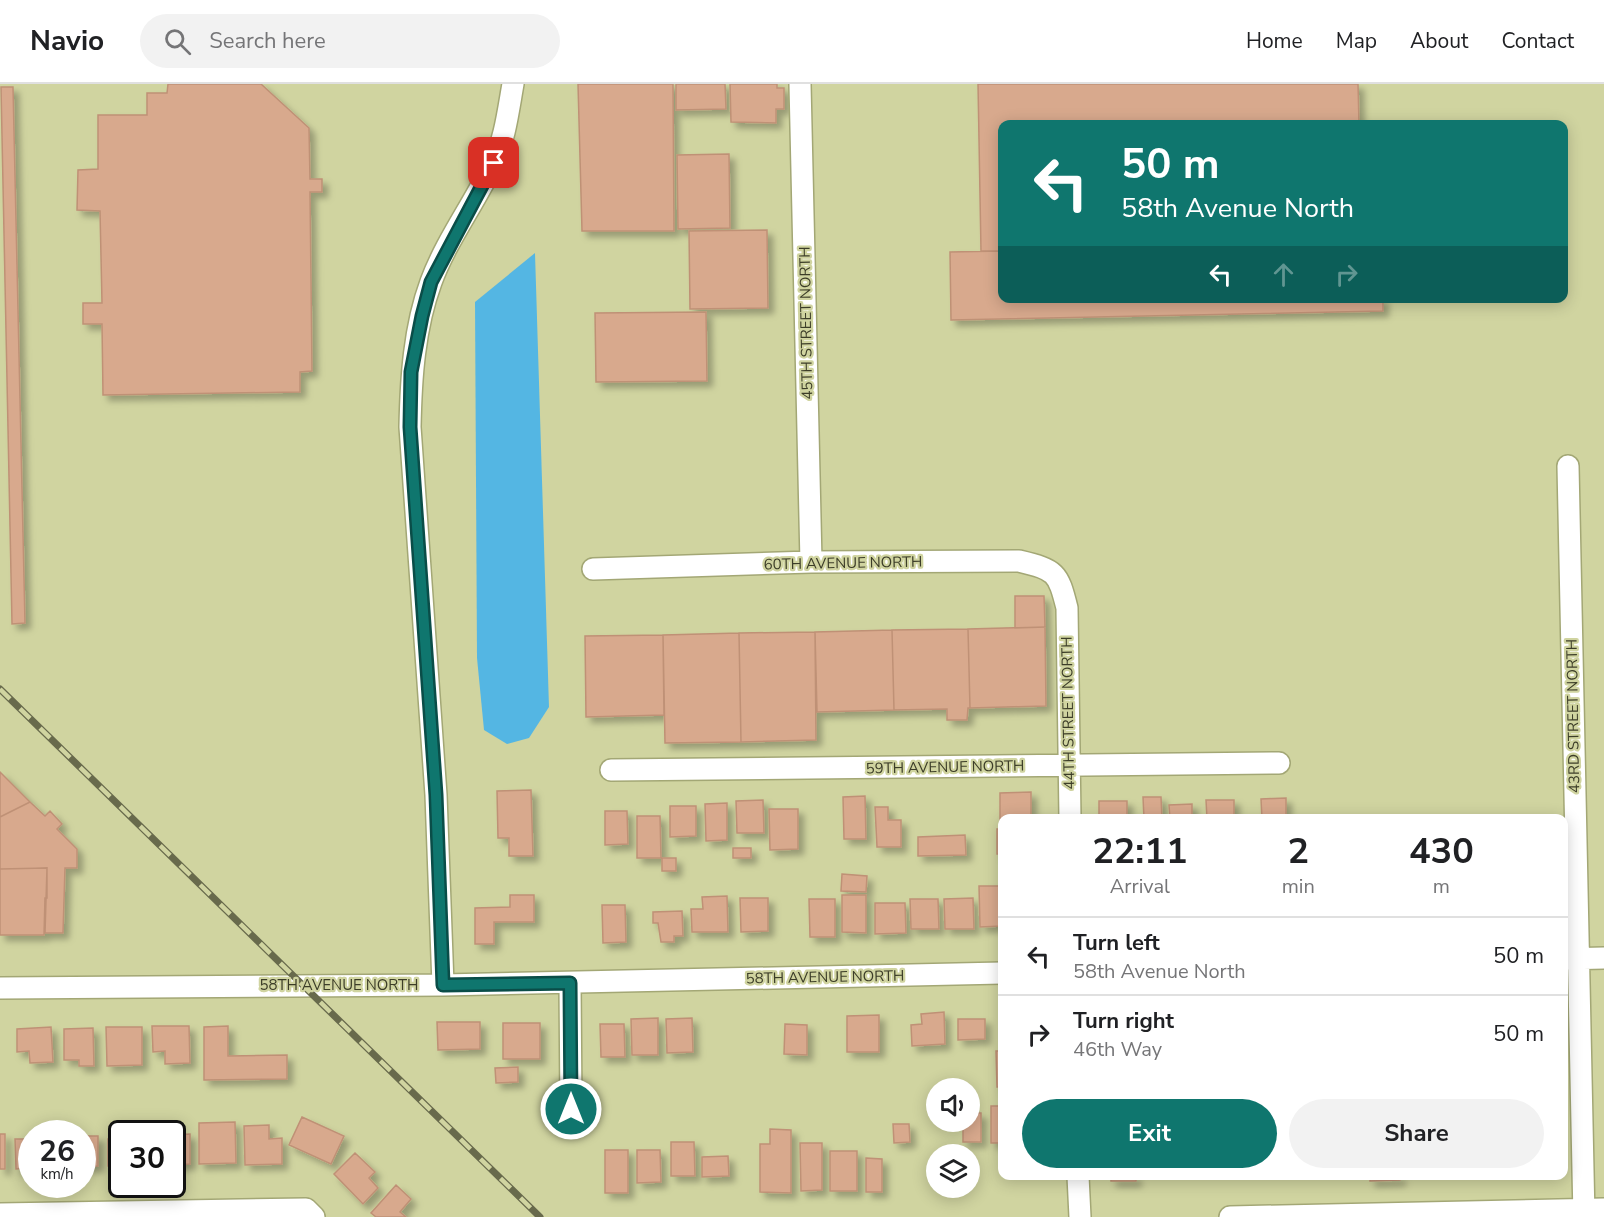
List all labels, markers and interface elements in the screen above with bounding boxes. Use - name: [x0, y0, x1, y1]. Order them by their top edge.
- search box: [140, 14, 560, 68]
- text: Navio: [30, 22, 104, 60]
- icon: search: [161, 25, 194, 58]
- text: Search here: [209, 26, 326, 56]
- text: Home: [1246, 27, 1303, 55]
- text: Map: [1336, 27, 1377, 55]
- text: About: [1410, 27, 1468, 55]
- text: Contact: [1501, 27, 1574, 55]
- text: 50 m: [1121, 136, 1220, 193]
- pin: [468, 137, 519, 188]
- icon: left: [1022, 144, 1100, 222]
- icon: arrive: [477, 146, 510, 179]
- text: 58th Avenue North: [1121, 190, 1354, 227]
- street label: 45TH STREET NORTH: [795, 246, 817, 400]
- icon: left: [1204, 258, 1237, 291]
- icon: ahead: [1267, 258, 1300, 291]
- icon: right: [1330, 258, 1363, 291]
- street label: 60TH AVENUE NORTH: [763, 552, 923, 574]
- street label: 44TH STREET NORTH: [1057, 636, 1079, 790]
- street label: 43RD STREET NORTH: [1562, 639, 1584, 793]
- street label: 59TH AVENUE NORTH: [865, 756, 1025, 778]
- text: 22:11: [1092, 827, 1188, 876]
- text: 2: [1287, 827, 1309, 876]
- text: 430: [1409, 827, 1474, 876]
- text: Arrival: [1110, 873, 1170, 900]
- text: min: [1282, 873, 1315, 900]
- text: m: [1433, 873, 1450, 900]
- text: Turn left: [1073, 928, 1160, 958]
- icon: left: [1022, 940, 1055, 973]
- text: 50 m: [1493, 941, 1544, 971]
- text: 58th Avenue North: [1073, 958, 1246, 985]
- street label: 58TH AVENUE NORTH: [745, 966, 905, 988]
- street label: 58TH AVENUE NORTH: [260, 975, 418, 995]
- text: Turn right: [1073, 1006, 1174, 1036]
- icon: right: [1022, 1018, 1055, 1051]
- text: 50 m: [1493, 1019, 1544, 1049]
- text: 46th Way: [1073, 1036, 1162, 1063]
- position arrow: [539, 1077, 603, 1141]
- map controls: [926, 1078, 980, 1198]
- button: sound: [926, 1078, 980, 1132]
- button: Exit: [1022, 1099, 1277, 1168]
- button: Share: [1289, 1099, 1544, 1168]
- speed limit sign: 30: [108, 1120, 186, 1198]
- text: 26: [39, 1131, 75, 1172]
- button: layers: [926, 1144, 980, 1198]
- text: km/h: [40, 1164, 74, 1184]

